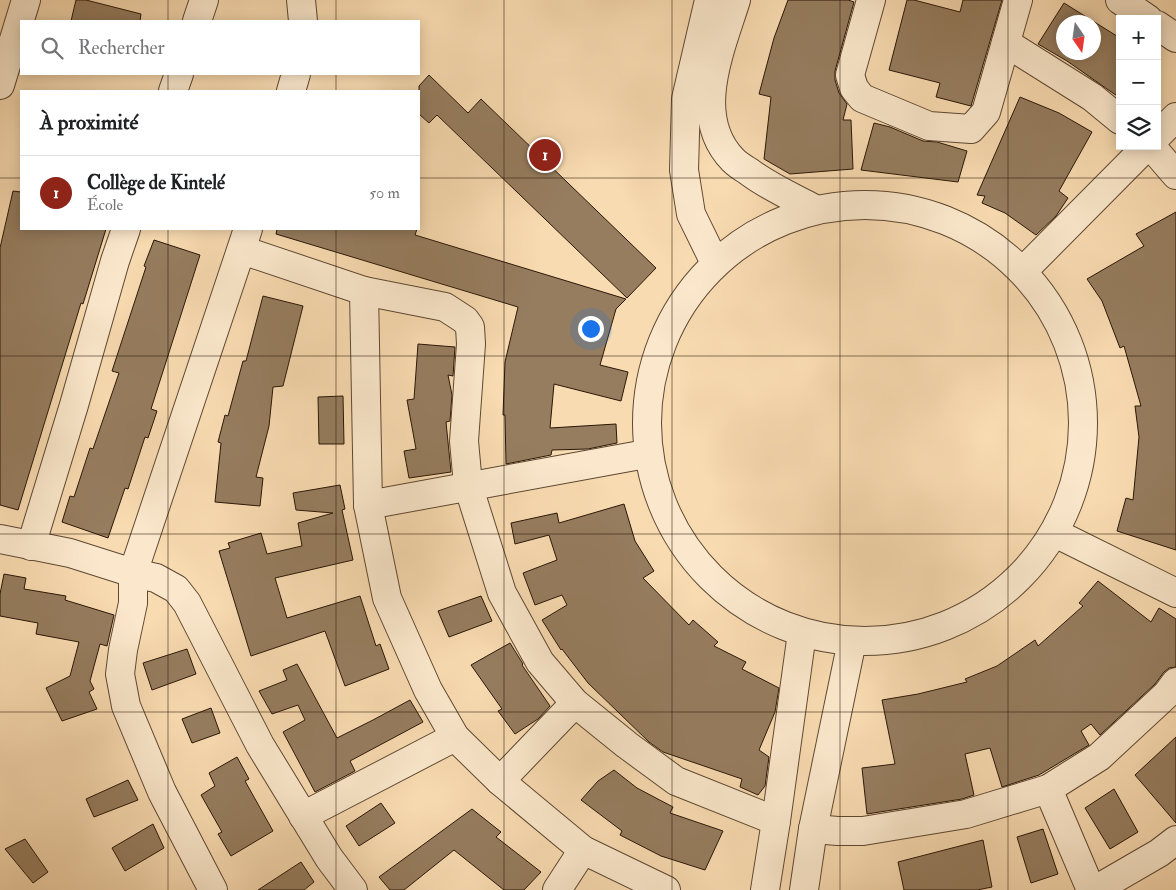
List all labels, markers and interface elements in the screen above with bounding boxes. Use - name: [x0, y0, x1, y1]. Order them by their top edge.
- north arrow: [1056, 15, 1101, 60]
- map controls: [1116, 15, 1161, 150]
- button: +: [1116, 15, 1161, 60]
- search box: [20, 20, 420, 75]
- icon: search: [38, 34, 66, 62]
- text: Rechercher: [78, 36, 165, 60]
- button: −: [1116, 60, 1161, 105]
- button: layers: [1116, 105, 1161, 150]
- text: À proximité: [40, 109, 138, 136]
- pin: 1: [529, 136, 561, 174]
- text: Collège de Kintelé: [87, 171, 225, 195]
- text: 1: [53, 183, 59, 203]
- text: 50 m: [369, 183, 400, 203]
- text: École: [87, 195, 123, 215]
- your location: [578, 316, 604, 342]

